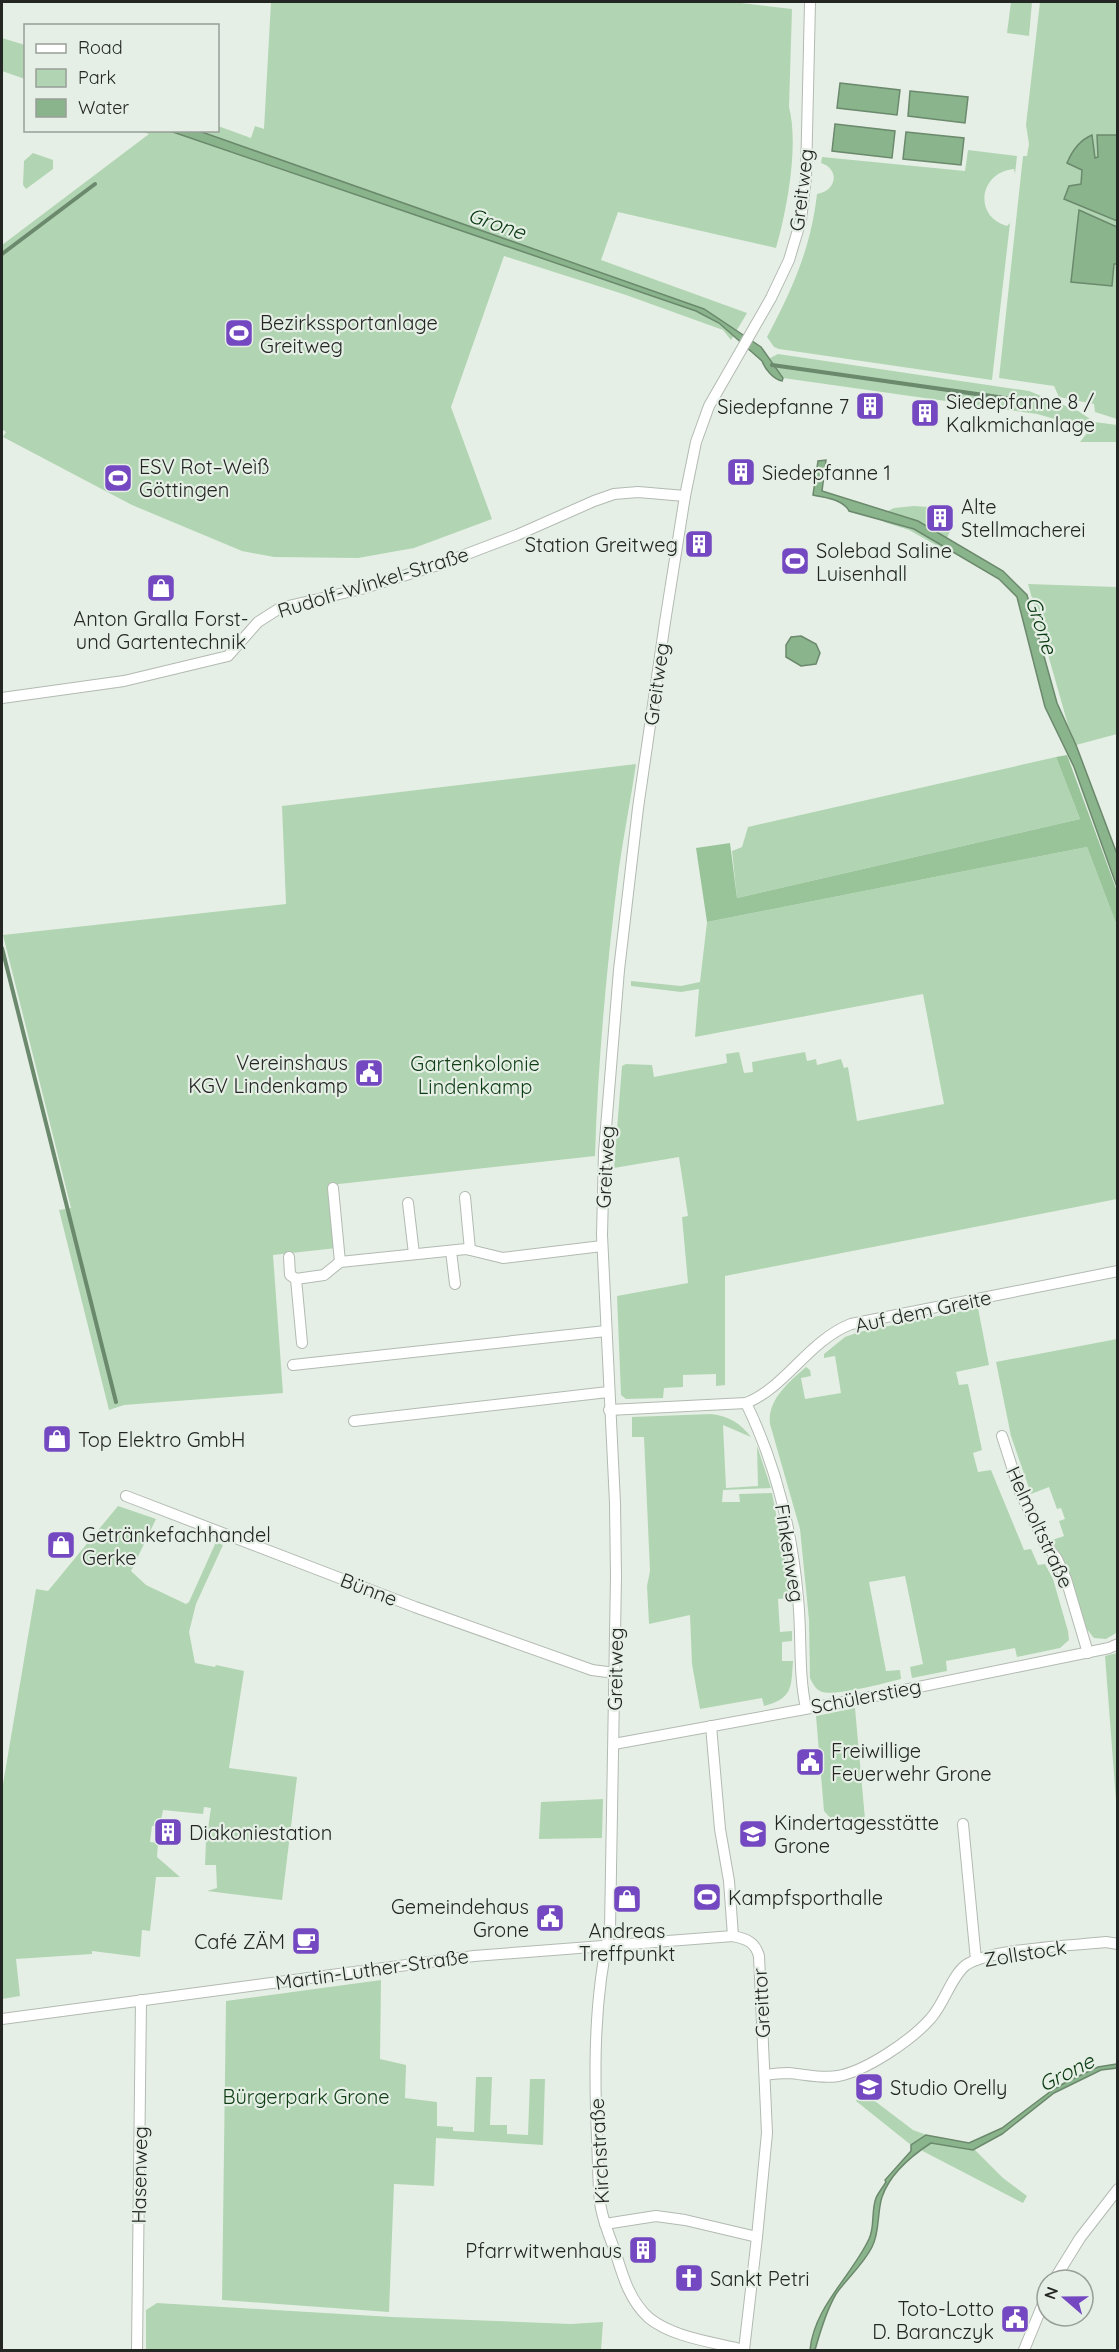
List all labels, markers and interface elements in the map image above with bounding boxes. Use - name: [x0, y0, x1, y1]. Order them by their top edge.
- legend: [24, 24, 219, 132]
- text: Road: [78, 36, 123, 59]
- text: Park: [78, 66, 116, 89]
- text: Water: [78, 96, 129, 119]
- street label: Greitweg: [784, 147, 818, 233]
- water label: Grone: [465, 201, 530, 245]
- place label: Bezirkssportanlage Greitweg: [260, 310, 438, 358]
- sports icon: Bezirkssportanlage Greitweg: [223, 317, 255, 349]
- place label: Siedepfanne 8 / Kalkmichanlage: [946, 389, 1095, 437]
- building icon: Siedepfanne 7: [854, 390, 886, 422]
- place label: Siedepfanne 7: [717, 394, 849, 419]
- building icon: Siedepfanne 8 / Kalkmichanlage: [909, 397, 941, 429]
- place label: ESV Rot–Weìß Göttingen: [139, 454, 269, 502]
- building icon: Siedepfanne 1: [725, 456, 757, 488]
- place label: Siedepfanne 1: [762, 460, 891, 485]
- sports icon: ESV Rot–Weìß Göttingen: [102, 462, 134, 494]
- place label: Alte Stellmacherei: [961, 494, 1086, 542]
- building icon: Alte Stellmacherei: [924, 502, 956, 534]
- building icon: Station Greitweg: [683, 528, 715, 560]
- place label: Station Greitweg: [525, 532, 678, 557]
- place label: Solebad Saline Luisenhall: [816, 538, 952, 586]
- street label: Rudolf-Winkel-Straße: [274, 541, 472, 623]
- sports icon: Solebad Saline Luisenhall: [779, 545, 811, 577]
- shop icon: Anton Gralla Forst- und Gartentechnik: [145, 572, 177, 604]
- water label: Grone: [1021, 593, 1064, 658]
- place label: Anton Gralla Forst- und Gartentechnik: [73, 606, 249, 654]
- street label: Greitweg: [638, 641, 674, 727]
- place label: Vereinshaus KGV Lindenkamp: [188, 1050, 348, 1098]
- park label: Gartenkolonie Lindenkamp: [410, 1051, 540, 1099]
- public building icon: Vereinshaus KGV Lindenkamp: [353, 1057, 385, 1089]
- street label: Greitweg: [590, 1125, 620, 1209]
- street label: Auf dem Greite: [853, 1284, 993, 1338]
- shop icon: Top Elektro GmbH: [41, 1423, 73, 1455]
- place label: Top Elektro GmbH: [78, 1427, 245, 1452]
- street label: Helmoltstraße: [1001, 1462, 1079, 1592]
- street label: Finkenweg: [770, 1502, 810, 1604]
- place label: Getränkefachhandel Gerke: [82, 1522, 271, 1570]
- shop icon: Getränkefachhandel Gerke: [45, 1529, 77, 1561]
- street label: Bünne: [337, 1567, 401, 1611]
- street label: Greitweg: [602, 1627, 628, 1711]
- street label: Schülerstieg: [809, 1673, 923, 1719]
- place label: Freiwillige Feuerwehr Grone: [831, 1738, 992, 1786]
- public building icon: Freiwillige Feuerwehr Grone: [794, 1746, 826, 1778]
- place label: Kindertagesstätte Grone: [774, 1810, 939, 1858]
- building icon: Diakoniestation: [152, 1816, 184, 1848]
- school or university icon: Kindertagesstätte Grone: [737, 1818, 769, 1850]
- place label: Diakoniestation: [189, 1820, 332, 1845]
- sports icon: Kampfsporthalle: [691, 1881, 723, 1913]
- shop icon: Andreas Treffpunkt: [611, 1883, 643, 1915]
- place label: Kampfsporthalle: [728, 1885, 883, 1910]
- place label: Gemeindehaus Grone: [391, 1894, 529, 1942]
- public building icon: Gemeindehaus Grone: [534, 1902, 566, 1934]
- place label: Andreas Treffpunkt: [579, 1918, 675, 1966]
- cafe icon: Café ZÄM: [290, 1925, 322, 1957]
- place label: Café ZÄM: [194, 1929, 285, 1954]
- street label: Zollstock: [982, 1934, 1068, 1972]
- street label: Martin-Luther-Straße: [274, 1943, 470, 1995]
- street label: Greittor: [747, 1967, 775, 2039]
- water label: Grone: [1034, 2047, 1099, 2097]
- school or university icon: Studio Orelly: [853, 2071, 885, 2103]
- place label: Studio Orelly: [890, 2075, 1007, 2100]
- park label: Bürgerpark Grone: [222, 2084, 390, 2109]
- street label: Kirchstraße: [584, 2097, 614, 2205]
- street label: Hasenweg: [126, 2126, 152, 2224]
- building icon: Pfarrwitwenhaus: [627, 2234, 659, 2266]
- place label: Pfarrwitwenhaus: [465, 2238, 622, 2263]
- church icon: Sankt Petri: [673, 2262, 705, 2294]
- place label: Sankt Petri: [710, 2266, 810, 2291]
- north arrow: [1035, 2268, 1095, 2328]
- text: N: [1039, 2284, 1062, 2302]
- place label: Toto-Lotto D. Baranczyk: [872, 2296, 994, 2344]
- public building icon: Toto-Lotto D. Baranczyk: [999, 2303, 1031, 2335]

